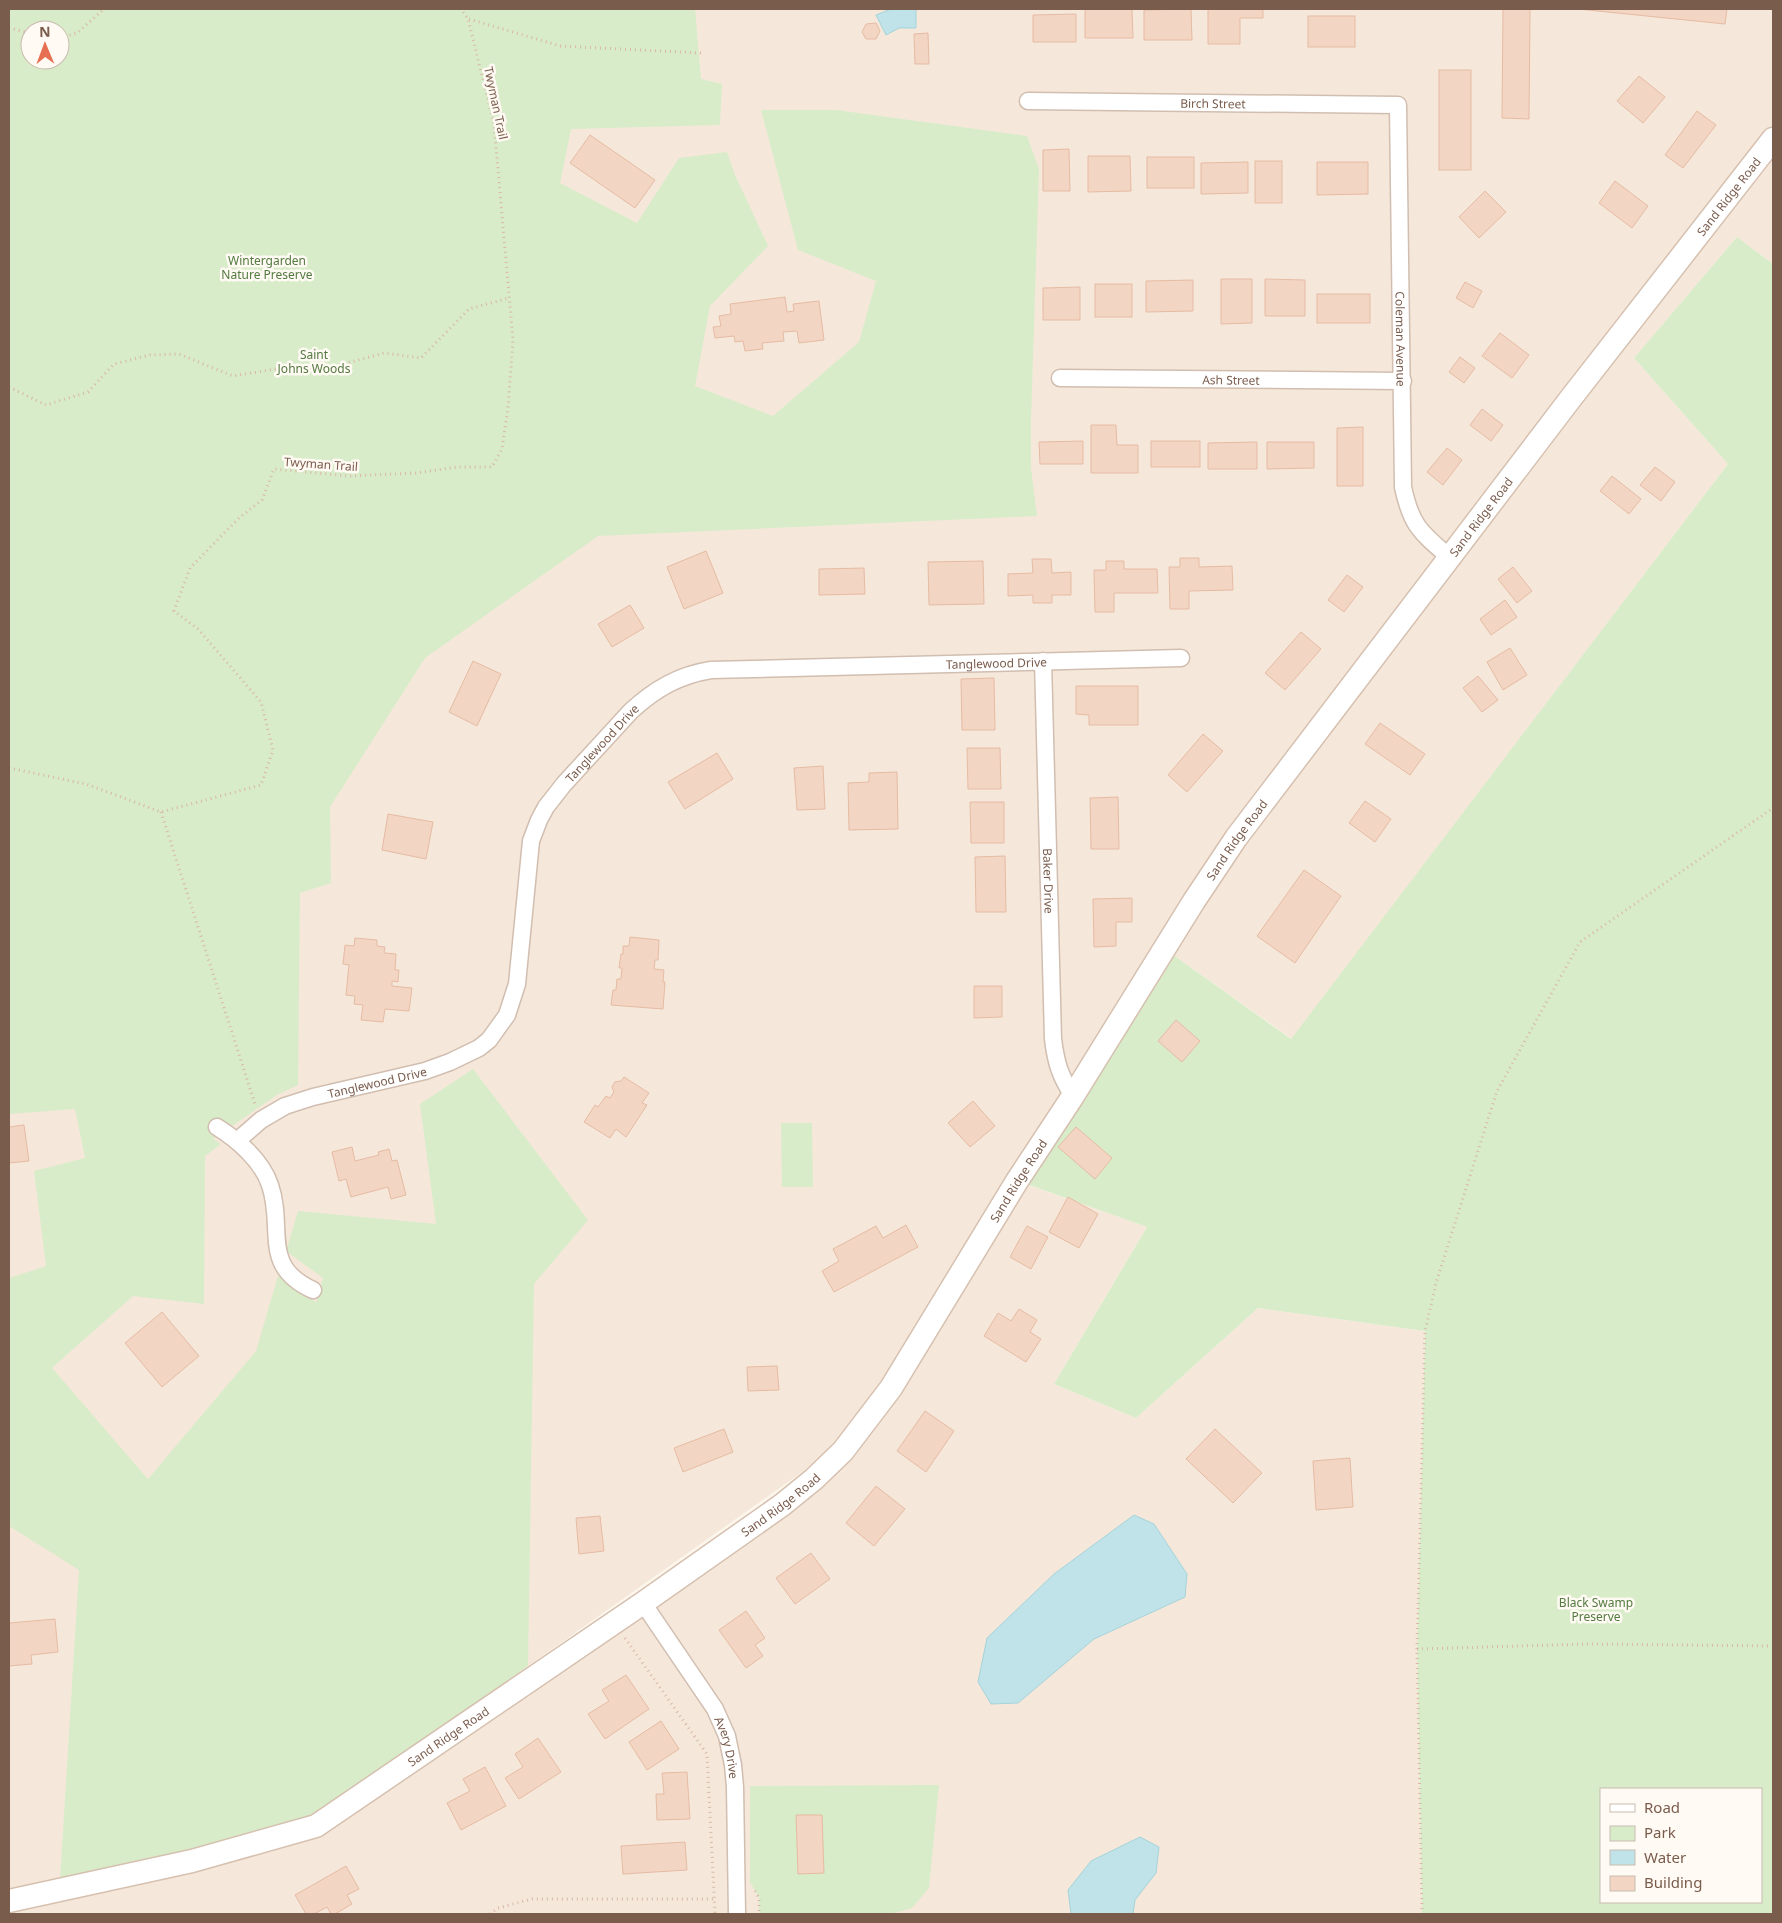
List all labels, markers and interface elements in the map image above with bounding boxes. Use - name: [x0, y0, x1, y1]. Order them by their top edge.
- north arrow: [20, 20, 70, 70]
- text: N: [39, 22, 51, 41]
- street label: Twyman Trail: [480, 65, 512, 141]
- street label: Birch Street: [1180, 94, 1246, 112]
- street label: Sand Ridge Road: [1692, 153, 1764, 239]
- park label: Wintergarden Nature Preserve: [221, 252, 313, 283]
- street label: Coleman Avenue: [1392, 291, 1410, 387]
- park label: Saint Johns Woods: [277, 346, 351, 377]
- street label: Ash Street: [1202, 371, 1260, 388]
- street label: Twyman Trail: [283, 453, 359, 475]
- street label: Sand Ridge Road: [1445, 474, 1516, 560]
- street label: Tanglewood Drive: [946, 653, 1047, 673]
- street label: Tanglewood Drive: [561, 700, 642, 786]
- street label: Sand Ridge Road: [1202, 796, 1271, 883]
- street label: Baker Drive: [1039, 848, 1058, 914]
- street label: Tanglewood Drive: [326, 1062, 429, 1102]
- street label: Sand Ridge Road: [985, 1136, 1051, 1225]
- street label: Sand Ridge Road: [737, 1469, 824, 1540]
- park label: Black Swamp Preserve: [1559, 1594, 1633, 1625]
- street label: Sand Ridge Road: [404, 1702, 492, 1770]
- street label: Avery Drive: [711, 1713, 743, 1780]
- legend: [1600, 1788, 1762, 1903]
- text: Road: [1644, 1797, 1680, 1817]
- text: Park: [1644, 1822, 1676, 1842]
- text: Water: [1644, 1847, 1686, 1867]
- text: Building: [1644, 1872, 1702, 1892]

